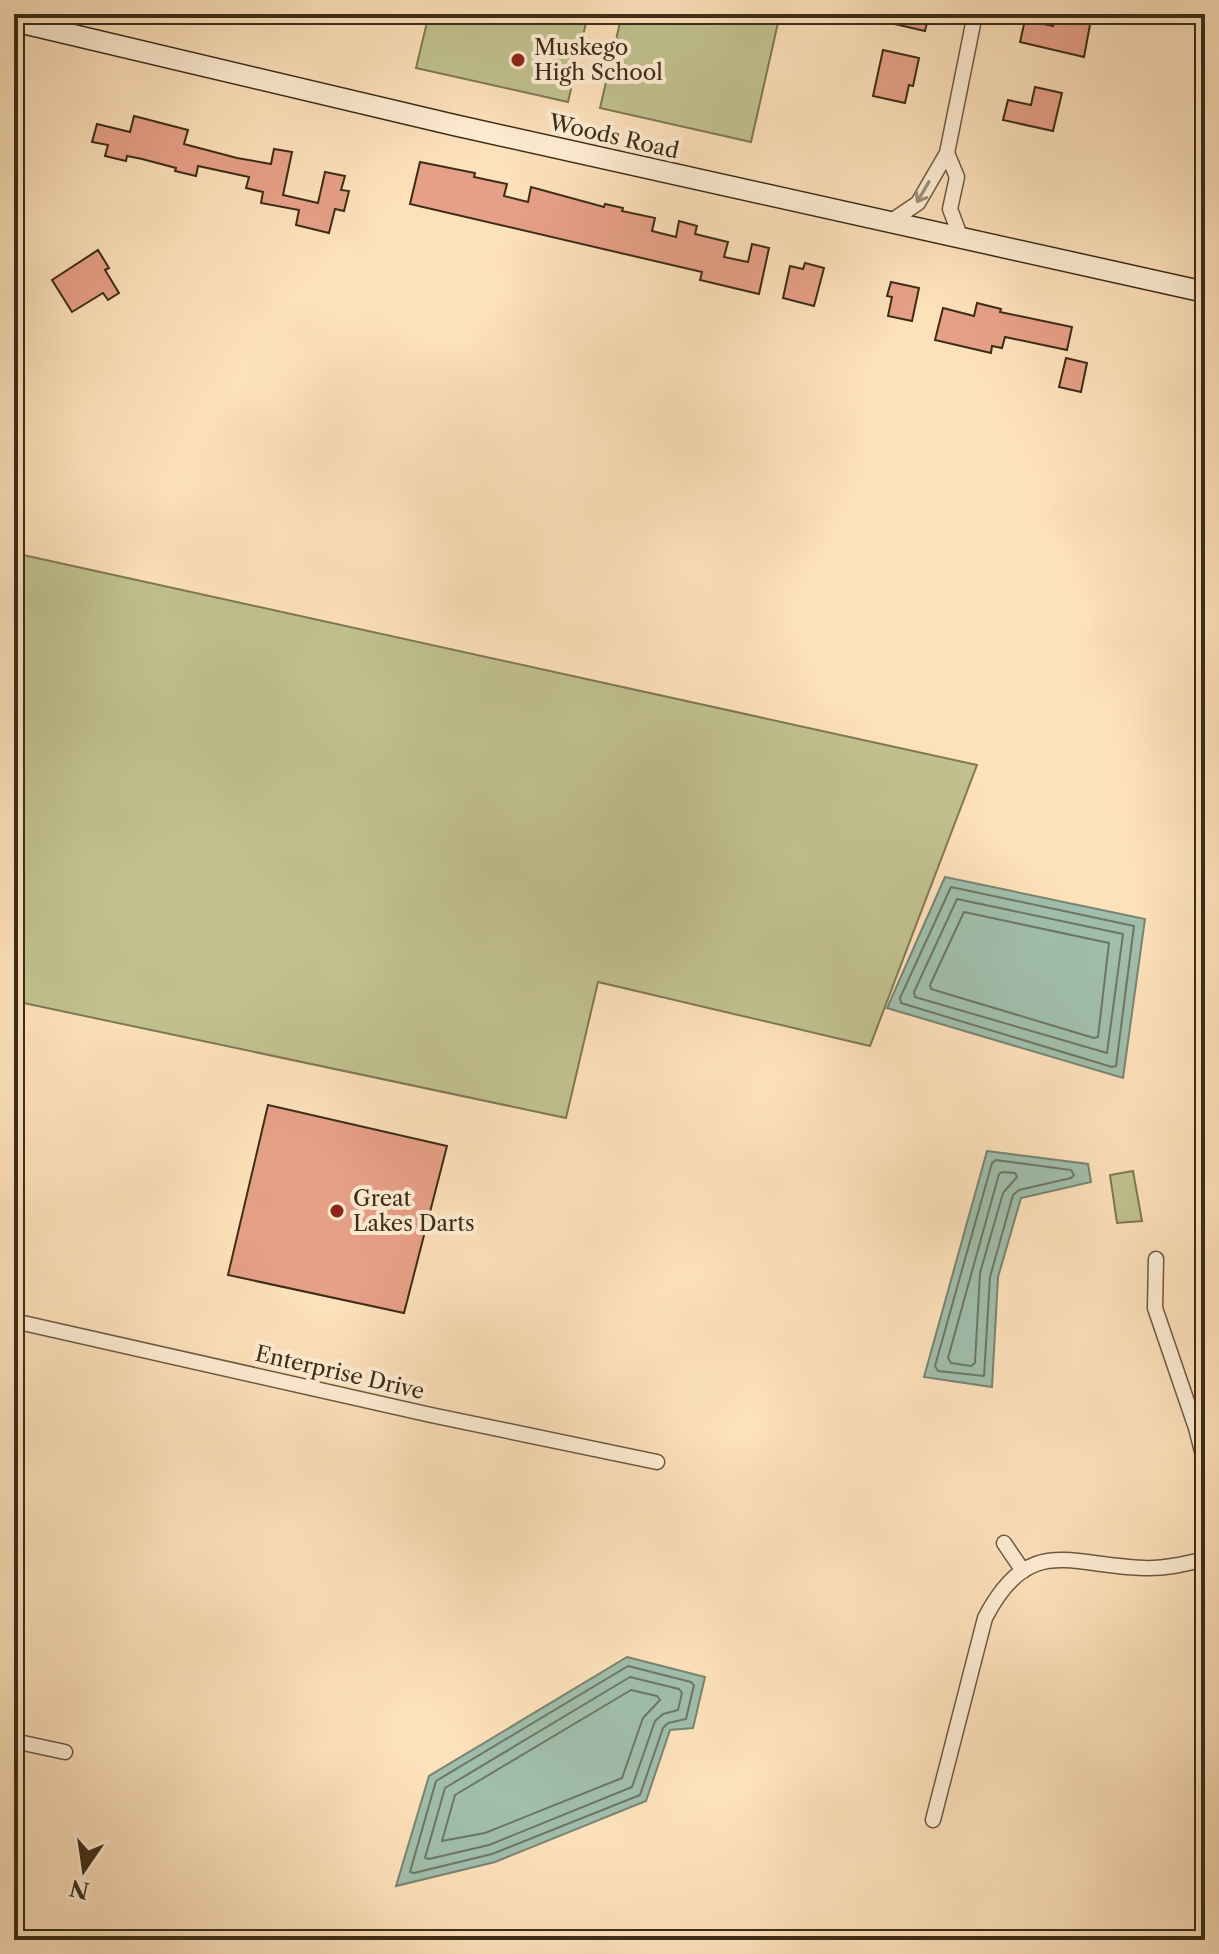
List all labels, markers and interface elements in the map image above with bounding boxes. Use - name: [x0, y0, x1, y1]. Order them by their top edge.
- place label: Muskego High School: [534, 34, 663, 86]
- marker: Muskego High School: [509, 51, 527, 69]
- street label: Woods Road: [545, 108, 681, 165]
- one-way arrow: [915, 180, 931, 203]
- place label: Great Lakes Darts: [353, 1185, 475, 1237]
- marker: Great Lakes Darts: [328, 1202, 346, 1220]
- street label: Enterprise Drive: [253, 1340, 427, 1405]
- north arrow: [44, 1830, 124, 1910]
- text: N: [67, 1874, 92, 1904]

